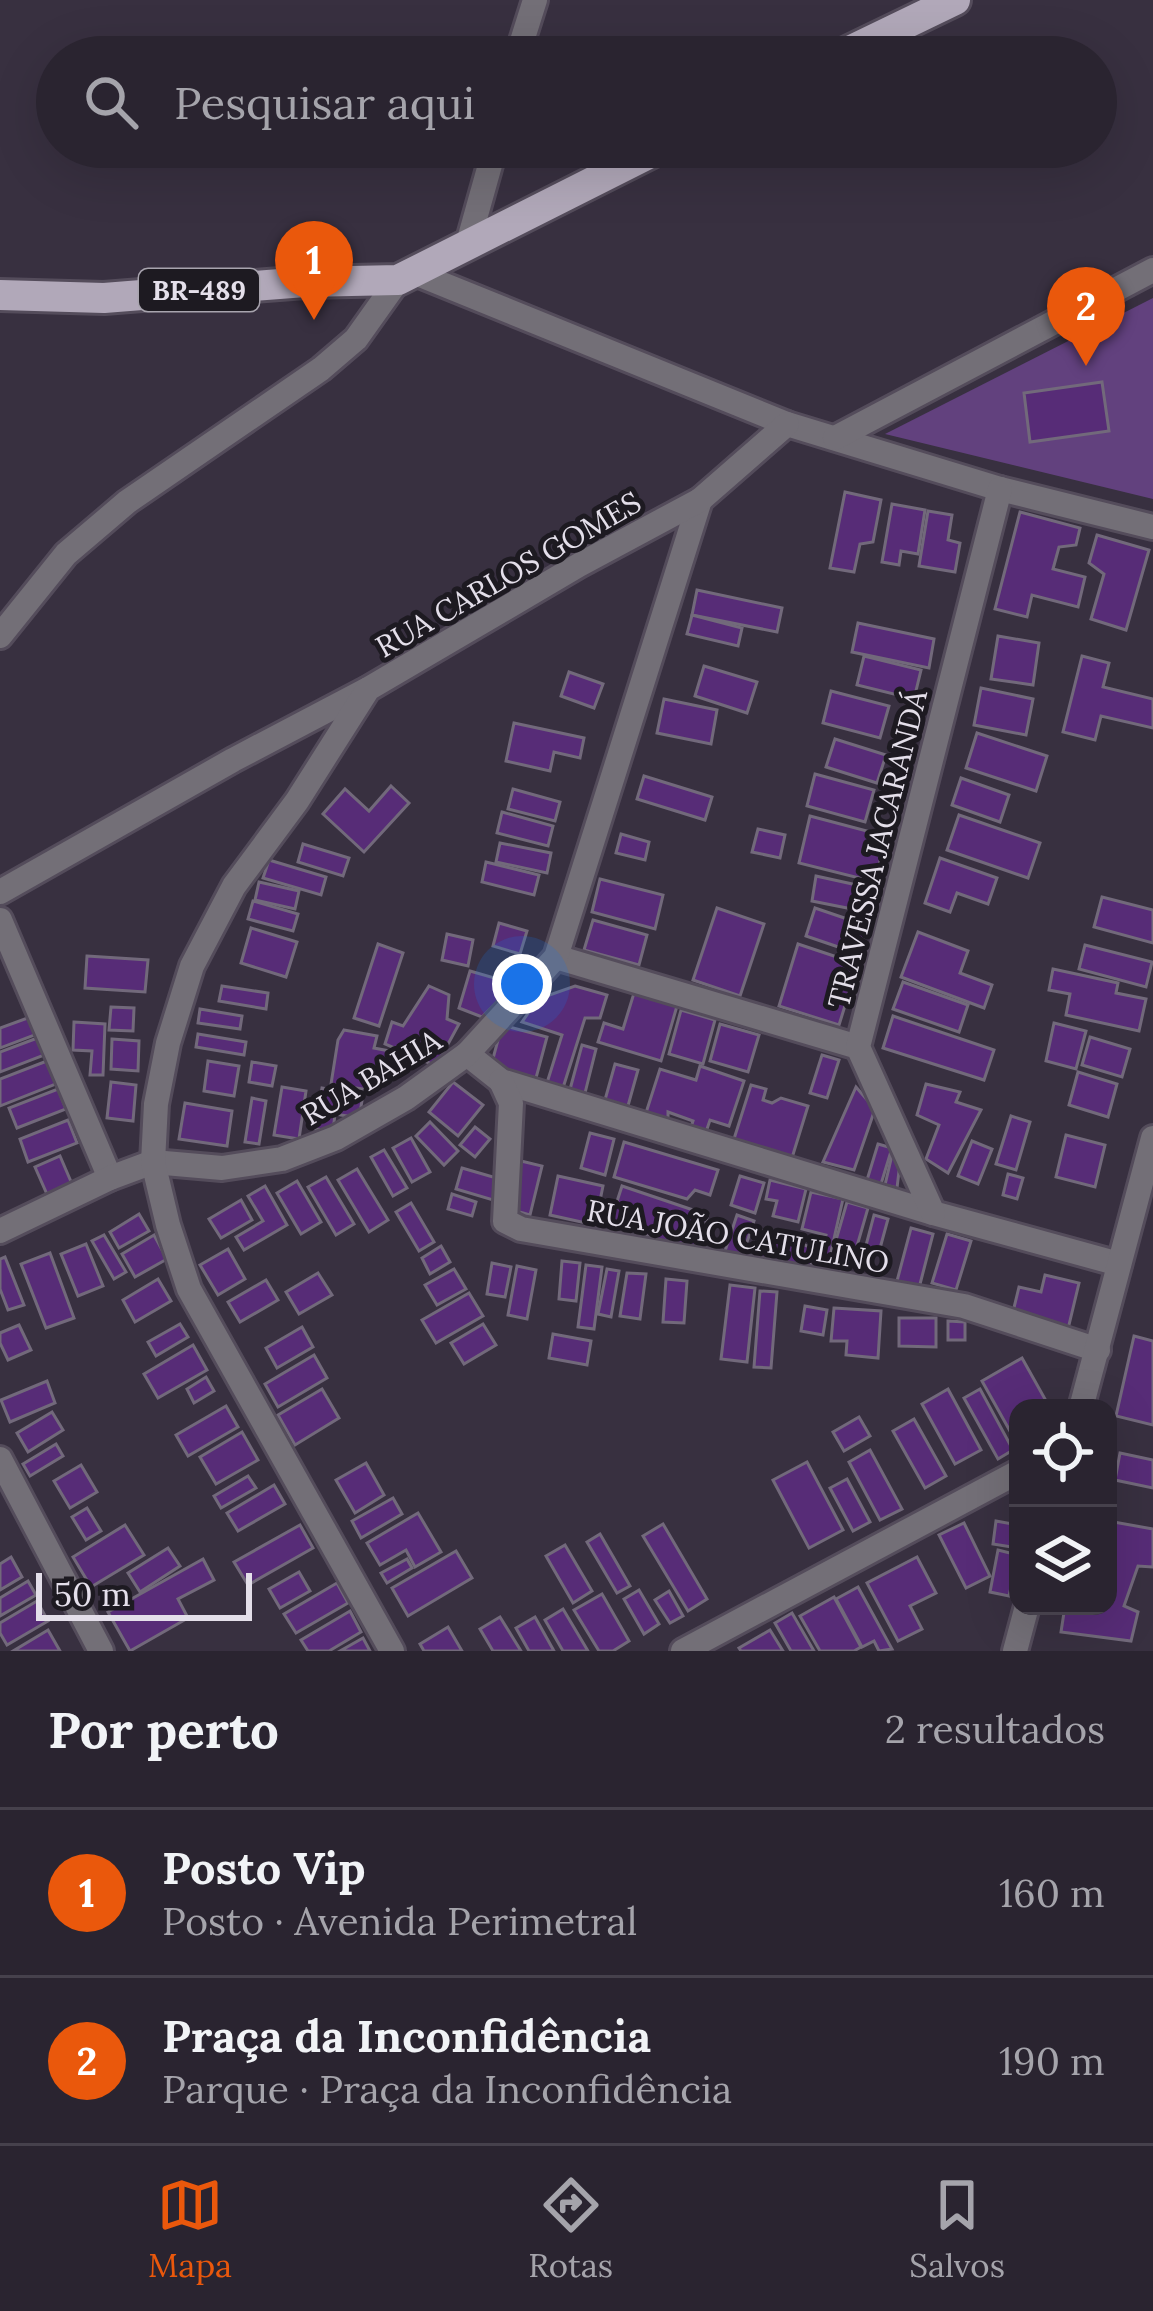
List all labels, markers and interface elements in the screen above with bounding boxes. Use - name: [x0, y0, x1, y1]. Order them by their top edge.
- search box: [36, 36, 1117, 168]
- icon: search: [78, 69, 144, 135]
- text: Pesquisar aqui: [174, 74, 475, 131]
- pin: 1: [275, 221, 353, 320]
- pin: 2: [1047, 267, 1125, 366]
- road number: BR-489: [139, 269, 259, 311]
- street label: RUA CARLOS GOMES: [368, 482, 648, 666]
- street label: TRAVESSA JACARANDÁ: [819, 685, 935, 1012]
- your location: [492, 954, 552, 1014]
- street label: RUA BAHIA: [294, 1020, 449, 1133]
- street label: RUA JOÃO CATULINO: [584, 1191, 892, 1281]
- map controls: [1009, 1399, 1117, 1615]
- button: locate: [1009, 1399, 1117, 1507]
- button: layers: [1009, 1507, 1117, 1615]
- scale bar: [36, 1567, 252, 1620]
- text: 50 m: [54, 1573, 131, 1615]
- text: Por perto: [48, 1697, 279, 1762]
- text: 2 resultados: [885, 1704, 1105, 1754]
- text: Posto Vip: [162, 1839, 366, 1896]
- text: 1: [79, 1868, 95, 1918]
- text: 160 m: [999, 1868, 1105, 1918]
- text: Posto · Avenida Perimetral: [162, 1896, 637, 1946]
- text: Praça da Inconfidência: [162, 2007, 651, 2064]
- text: 2: [77, 2036, 97, 2086]
- text: 190 m: [999, 2036, 1105, 2086]
- text: Parque · Praça da Inconfidência: [162, 2064, 732, 2114]
- tab: Mapa: [148, 2172, 232, 2286]
- tab: Rotas: [528, 2172, 613, 2286]
- tab: Salvos: [909, 2172, 1005, 2286]

